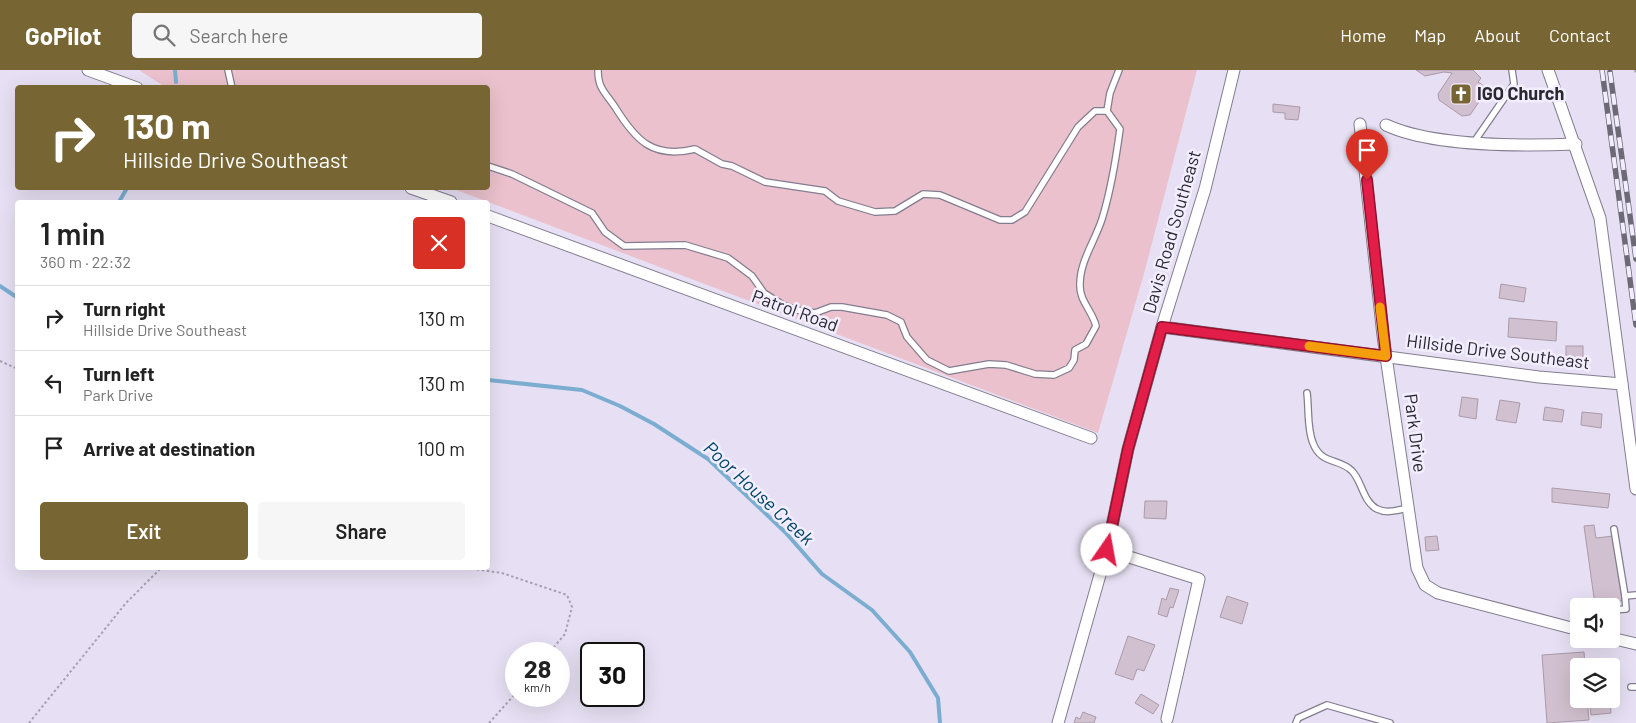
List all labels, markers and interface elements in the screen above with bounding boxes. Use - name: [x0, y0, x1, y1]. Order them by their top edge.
- search box: [132, 13, 482, 58]
- text: GoPilot: [25, 21, 102, 50]
- icon: search: [150, 21, 178, 49]
- text: Search here: [190, 24, 288, 47]
- text: Home: [1340, 24, 1386, 46]
- text: Map: [1414, 24, 1446, 46]
- text: About: [1474, 24, 1521, 46]
- text: Contact: [1549, 24, 1611, 46]
- church icon: IGO Church: [1449, 82, 1473, 106]
- place label: IGO Church: [1477, 82, 1564, 104]
- text: 130 m: [123, 104, 210, 146]
- icon: right: [40, 105, 105, 170]
- pin: [1346, 129, 1388, 180]
- icon: arrive: [1353, 136, 1381, 164]
- text: Hillside Drive Southeast: [123, 146, 349, 172]
- street label: Davis Road Southeast: [1137, 148, 1205, 316]
- text: 1 min: [40, 215, 105, 251]
- button: close: [413, 217, 465, 269]
- text: 360 m · 22:32: [40, 252, 131, 271]
- street label: Patrol Road: [749, 284, 841, 336]
- text: Turn right: [83, 297, 165, 320]
- icon: right: [40, 304, 68, 332]
- text: 130 m: [418, 307, 465, 330]
- text: Hillside Drive Southeast: [83, 320, 247, 339]
- street label: Hillside Drive Southeast: [1405, 329, 1591, 373]
- text: Turn left: [83, 362, 154, 385]
- icon: left: [40, 369, 68, 397]
- text: 130 m: [418, 372, 465, 395]
- text: Park Drive: [83, 385, 153, 404]
- street label: Park Drive: [1400, 392, 1432, 473]
- icon: arrive: [40, 434, 68, 462]
- water label: Poor House Creek: [700, 436, 820, 550]
- text: Arrive at destination: [83, 437, 255, 460]
- text: 100 m: [417, 437, 465, 460]
- button: Exit: [40, 502, 248, 560]
- button: Share: [258, 502, 465, 560]
- position arrow: [1080, 523, 1132, 575]
- map controls: [1570, 598, 1620, 708]
- button: sound: [1570, 598, 1620, 648]
- speed limit sign: 30: [580, 642, 645, 707]
- text: 28: [524, 653, 551, 683]
- button: layers: [1570, 658, 1620, 708]
- text: km/h: [524, 680, 551, 694]

